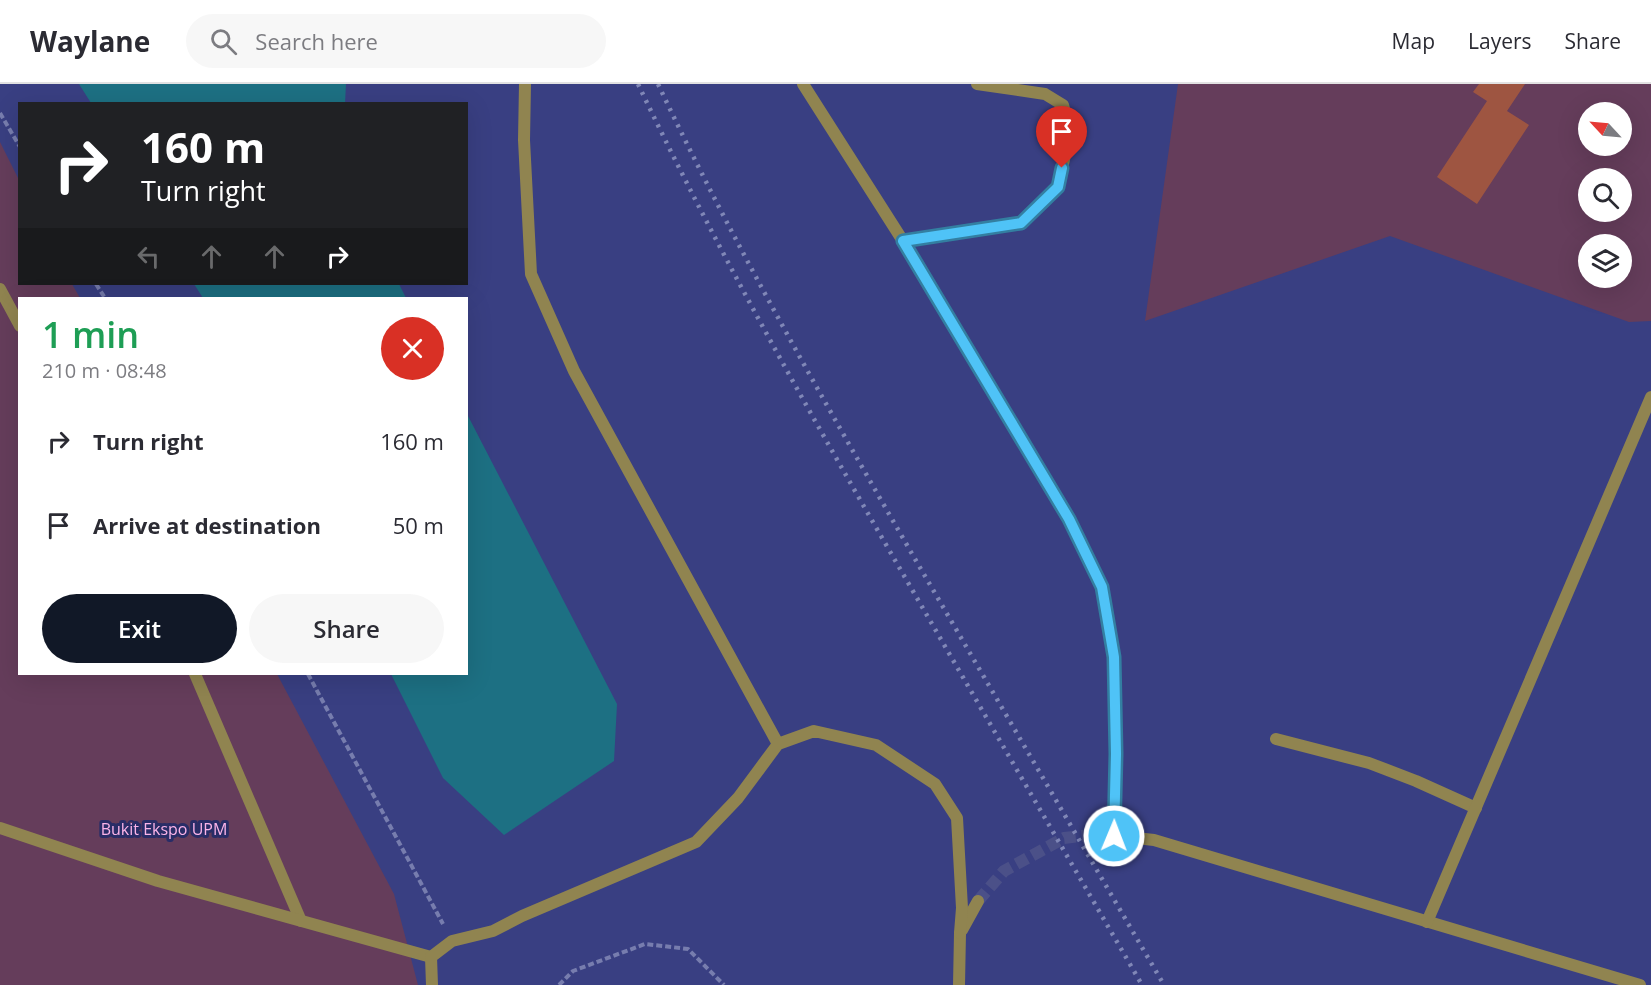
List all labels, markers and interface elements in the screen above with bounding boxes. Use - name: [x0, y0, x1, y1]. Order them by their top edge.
- search box: [186, 14, 606, 68]
- text: Waylane: [30, 22, 150, 60]
- icon: search: [207, 25, 240, 58]
- text: Search here: [255, 26, 378, 56]
- text: Map: [1392, 27, 1435, 55]
- text: Layers: [1468, 27, 1532, 55]
- text: Share: [1565, 27, 1621, 55]
- north arrow: [1578, 102, 1632, 156]
- map controls: [1578, 102, 1632, 288]
- pin: [1036, 106, 1087, 168]
- icon: arrive: [1045, 115, 1078, 148]
- text: 160 m: [141, 118, 265, 175]
- icon: right: [42, 126, 120, 204]
- button: search: [1578, 168, 1632, 222]
- text: Turn right: [141, 172, 266, 209]
- button: layers: [1578, 234, 1632, 288]
- icon: left: [132, 240, 165, 273]
- icon: ahead: [195, 240, 228, 273]
- icon: ahead: [258, 240, 291, 273]
- icon: right: [321, 240, 354, 273]
- text: 1 min: [42, 310, 139, 359]
- button: close: [381, 317, 444, 380]
- text: 210 m · 08:48: [42, 357, 167, 384]
- icon: right: [42, 425, 75, 458]
- text: Turn right: [93, 426, 204, 456]
- text: 160 m: [380, 426, 444, 456]
- icon: arrive: [42, 509, 75, 542]
- text: Arrive at destination: [93, 510, 321, 540]
- text: 50 m: [393, 510, 444, 540]
- button: Exit: [42, 594, 237, 663]
- button: Share: [249, 594, 444, 663]
- position arrow: [1082, 804, 1146, 868]
- park label: Bukit Ekspo UPM: [101, 818, 227, 840]

